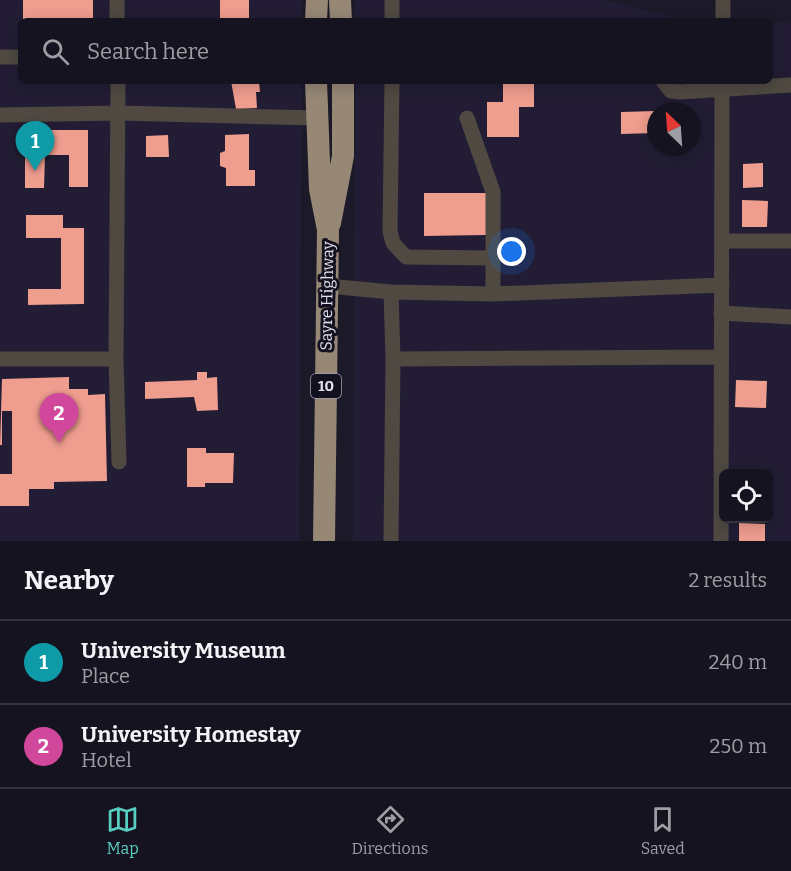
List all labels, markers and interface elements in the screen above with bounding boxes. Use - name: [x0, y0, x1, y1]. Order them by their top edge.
- search box: [18, 18, 773, 84]
- icon: search: [39, 35, 72, 68]
- text: Search here: [87, 38, 209, 65]
- north arrow: [647, 102, 701, 156]
- pin: 1: [15, 122, 54, 171]
- your location: [497, 237, 526, 266]
- street label: Sayre Highway: [317, 241, 337, 351]
- road number: 10: [311, 374, 341, 398]
- pin: 2: [40, 394, 78, 443]
- map controls: [719, 469, 773, 523]
- button: locate: [719, 469, 773, 523]
- text: Nearby: [24, 565, 114, 596]
- text: 2 results: [688, 568, 767, 592]
- text: University Museum: [81, 637, 286, 664]
- text: 1: [39, 650, 48, 674]
- text: 240 m: [709, 650, 767, 674]
- text: Place: [81, 664, 130, 688]
- text: University Homestay: [81, 721, 301, 748]
- text: 2: [38, 734, 49, 758]
- text: 250 m: [710, 734, 767, 758]
- text: Hotel: [81, 748, 132, 772]
- tab: Map: [106, 803, 139, 858]
- tab: Directions: [352, 803, 429, 858]
- tab: Saved: [641, 803, 685, 858]

